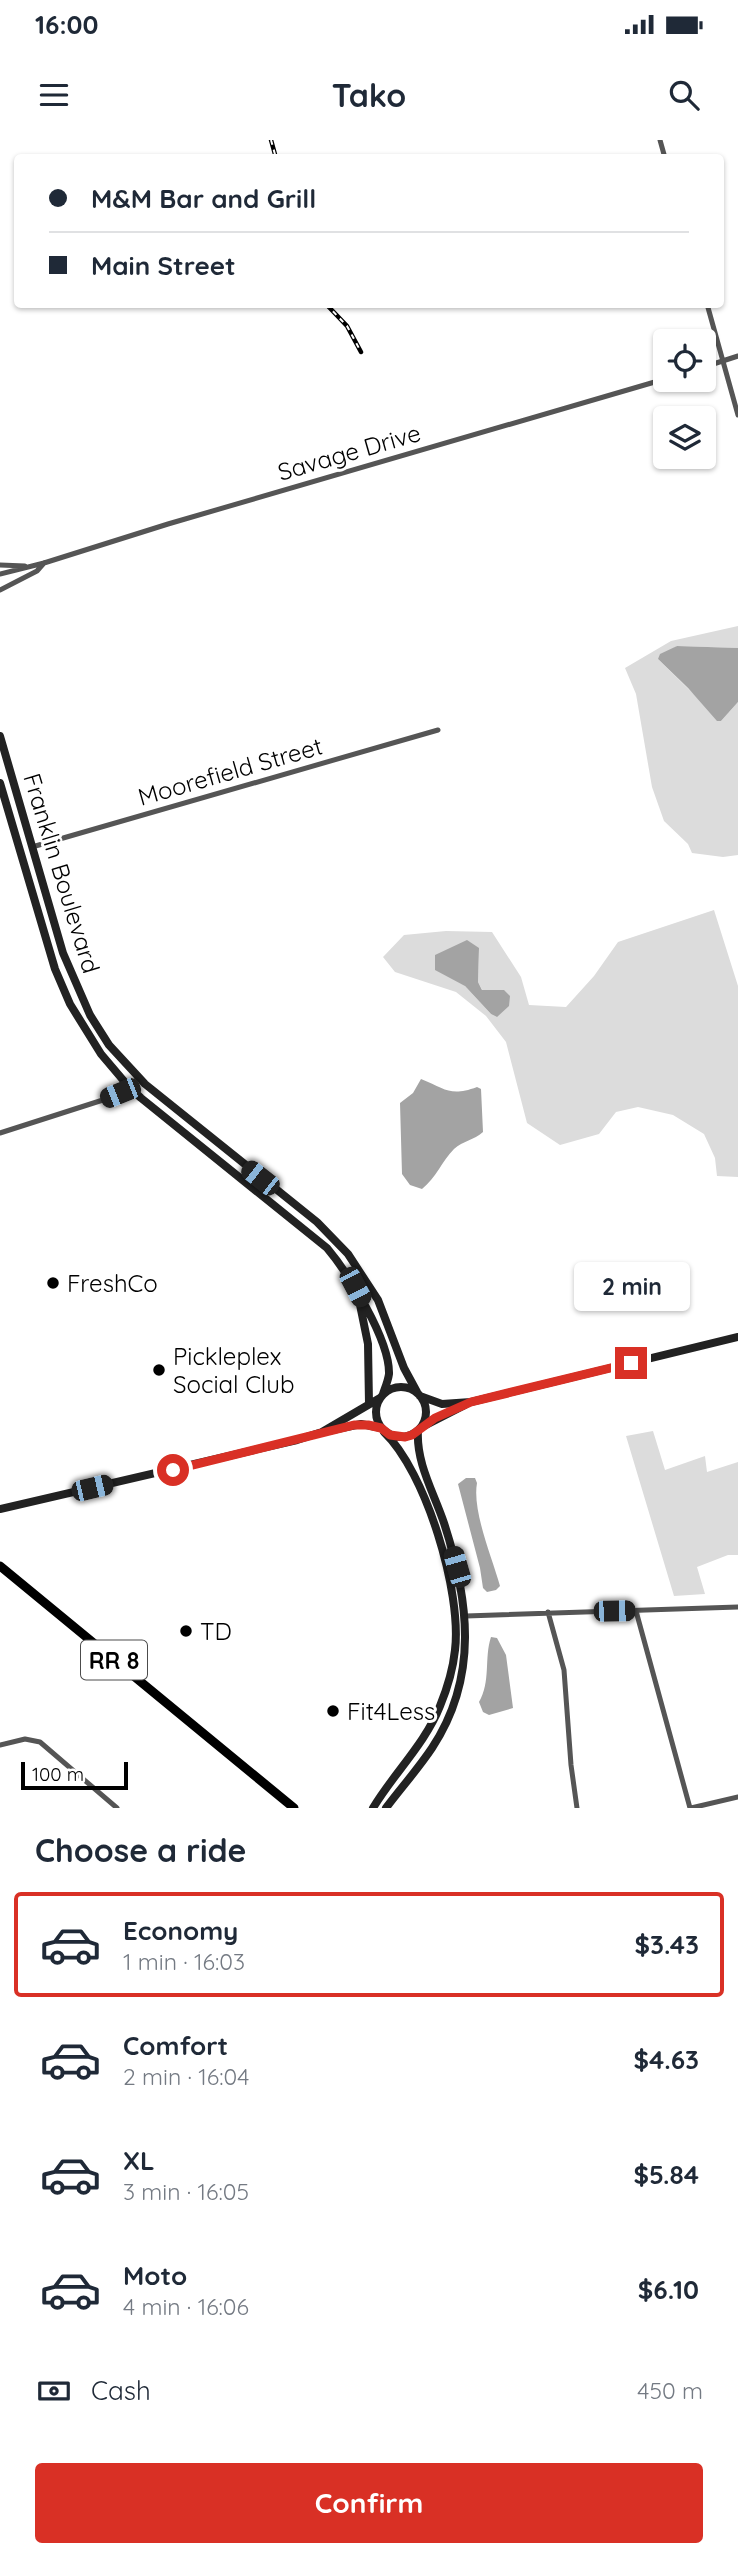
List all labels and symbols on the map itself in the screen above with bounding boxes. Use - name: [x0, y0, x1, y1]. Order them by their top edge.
- street label: Savage Drive: [274, 417, 424, 487]
- street label: Moorefield Street: [134, 730, 326, 812]
- street label: Franklin Boulevard: [17, 769, 107, 977]
- car: [97, 1075, 144, 1111]
- car: [237, 1157, 284, 1199]
- callout: 2 min: [573, 1262, 689, 1310]
- car: [336, 1264, 375, 1310]
- place label: FreshCo: [67, 1268, 158, 1298]
- marker: FreshCo: [45, 1275, 61, 1291]
- place label: Pickleplex Social Club: [173, 1341, 294, 1399]
- route end: [615, 1347, 647, 1379]
- marker: Pickleplex Social Club: [151, 1362, 167, 1378]
- route start: [157, 1454, 189, 1486]
- car: [70, 1473, 115, 1503]
- car: [442, 1544, 473, 1590]
- car: [593, 1600, 636, 1622]
- place label: TD: [200, 1616, 232, 1646]
- marker: TD: [178, 1623, 194, 1639]
- road number: RR 8: [81, 1640, 147, 1680]
- place label: Fit4Less: [347, 1696, 435, 1726]
- marker: Fit4Less: [325, 1703, 341, 1719]
- scale bar: [21, 1759, 128, 1791]

